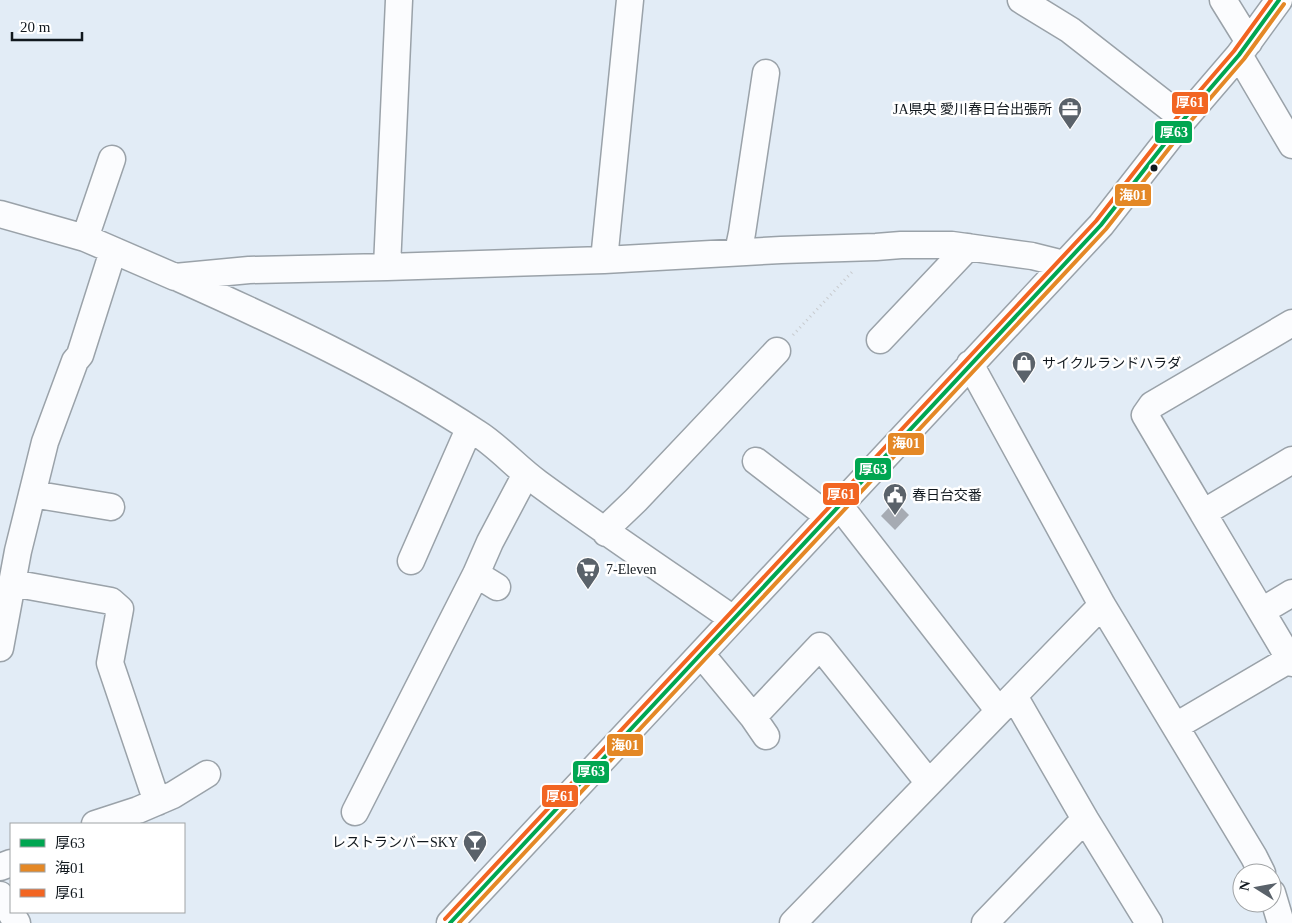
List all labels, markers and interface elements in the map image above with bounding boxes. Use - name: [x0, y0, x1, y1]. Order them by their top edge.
- scale bar: [12, 10, 82, 42]
- text: 20 m: [20, 19, 51, 35]
- line badge: 厚61: [1171, 91, 1209, 115]
- text: 厚61: [1176, 95, 1204, 110]
- office icon: JA県央 愛川春日台出張所: [1057, 96, 1083, 130]
- place label: JA県央 愛川春日台出張所: [893, 101, 1052, 117]
- line badge: 厚63: [1154, 120, 1193, 144]
- text: 厚63: [1160, 125, 1188, 140]
- unlabelled marker: [1149, 163, 1159, 173]
- line badge: 海01: [1114, 183, 1152, 207]
- text: 海01: [1119, 188, 1147, 203]
- shop icon: サイクルランドハラダ: [1011, 350, 1037, 384]
- place label: サイクルランドハラダ: [1042, 356, 1181, 371]
- line badge: 海01: [887, 432, 925, 456]
- text: 海01: [892, 436, 920, 451]
- line badge: 厚63: [854, 457, 892, 481]
- text: 厚63: [859, 462, 887, 477]
- line badge: 厚61: [822, 482, 860, 506]
- public building icon: 春日台交番: [882, 482, 908, 516]
- text: 厚61: [827, 487, 855, 502]
- place label: 春日台交番: [912, 487, 982, 503]
- supermarket icon: 7-Eleven: [575, 556, 601, 590]
- place label: 7-Eleven: [606, 562, 657, 577]
- line badge: 海01: [606, 733, 644, 757]
- text: 海01: [611, 738, 639, 753]
- line badge: 厚63: [572, 760, 610, 784]
- text: 厚63: [577, 764, 605, 779]
- line badge: 厚61: [541, 784, 579, 808]
- text: 厚61: [546, 789, 574, 804]
- legend: [10, 823, 185, 913]
- bar icon: レストランバーSKY: [462, 829, 488, 863]
- text: 厚63: [55, 835, 85, 851]
- place label: レストランバーSKY: [332, 835, 458, 850]
- text: 海01: [55, 860, 85, 876]
- north arrow: [1232, 863, 1282, 913]
- text: N: [1236, 879, 1253, 892]
- text: 厚61: [55, 885, 85, 901]

